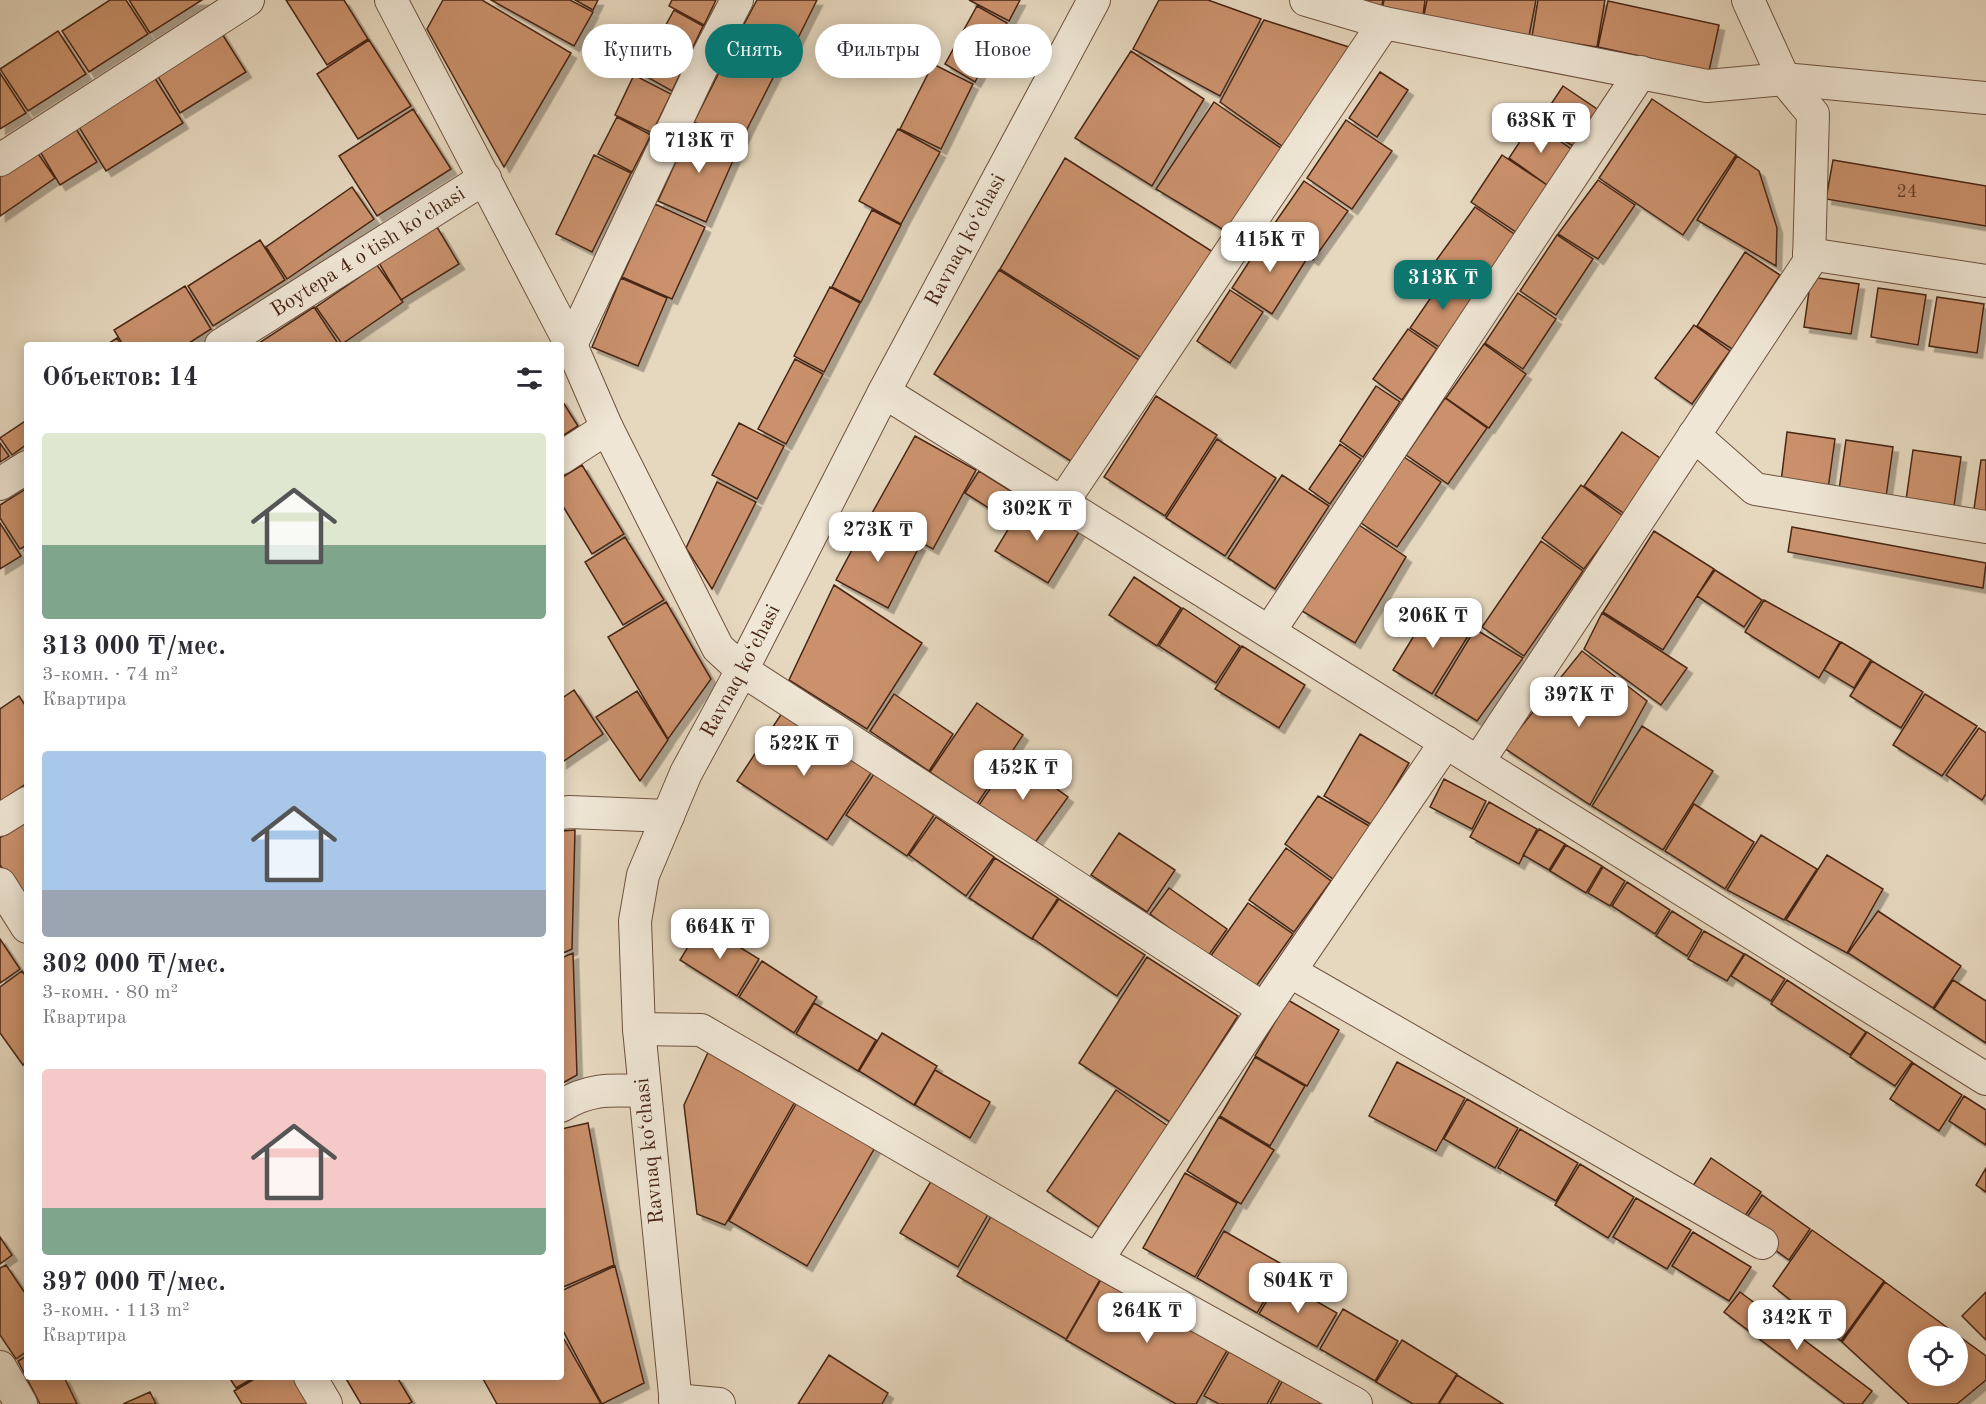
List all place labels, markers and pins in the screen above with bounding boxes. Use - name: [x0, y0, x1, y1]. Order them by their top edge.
- pin: 638K ₸: [1492, 103, 1590, 154]
- pin: 713K ₸: [650, 123, 748, 174]
- pin: 415K ₸: [1221, 222, 1319, 273]
- pin: 313K ₸: [1394, 260, 1492, 311]
- pin: 302K ₸: [988, 491, 1086, 542]
- pin: 273K ₸: [829, 512, 927, 563]
- pin: 206K ₸: [1384, 598, 1482, 649]
- pin: 397K ₸: [1530, 677, 1628, 728]
- pin: 522K ₸: [755, 726, 853, 777]
- pin: 452K ₸: [974, 750, 1072, 801]
- pin: 664K ₸: [671, 909, 769, 960]
- pin: 804K ₸: [1249, 1263, 1347, 1314]
- pin: 264K ₸: [1098, 1293, 1196, 1344]
- pin: 342K ₸: [1748, 1300, 1846, 1351]

